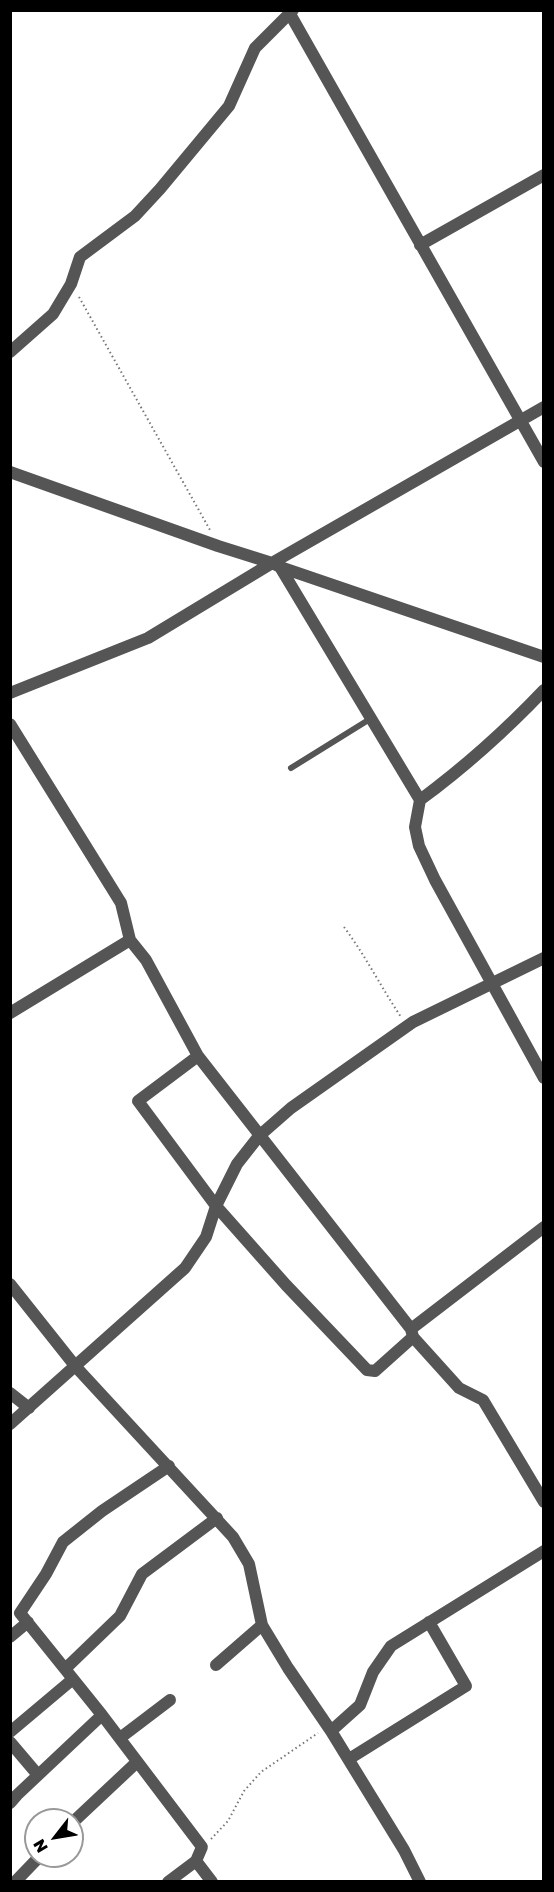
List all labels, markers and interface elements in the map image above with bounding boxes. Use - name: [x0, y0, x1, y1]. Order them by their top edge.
- north arrow: [24, 1808, 84, 1868]
- text: N: [29, 1836, 52, 1857]

